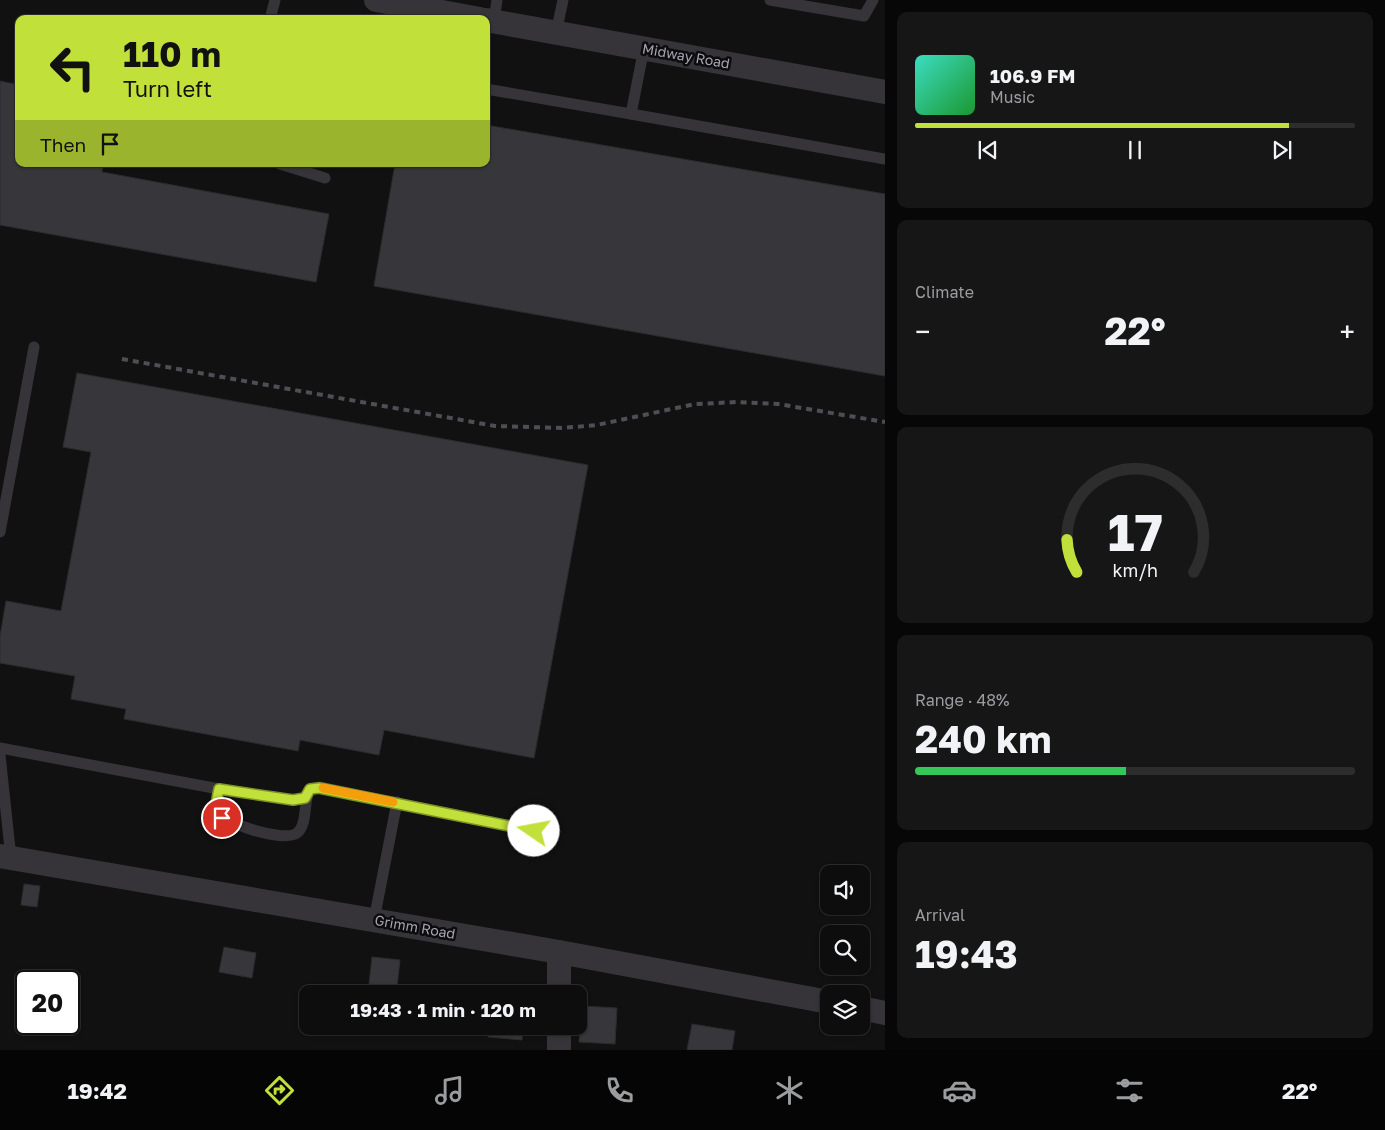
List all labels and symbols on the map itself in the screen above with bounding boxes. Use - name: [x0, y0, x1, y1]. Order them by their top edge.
- street label: Midway Road: [641, 39, 731, 72]
- pin: [201, 797, 243, 839]
- position arrow: [507, 804, 559, 856]
- street label: Grimm Road: [373, 911, 457, 942]
- speed limit sign: 20: [15, 970, 80, 1035]

